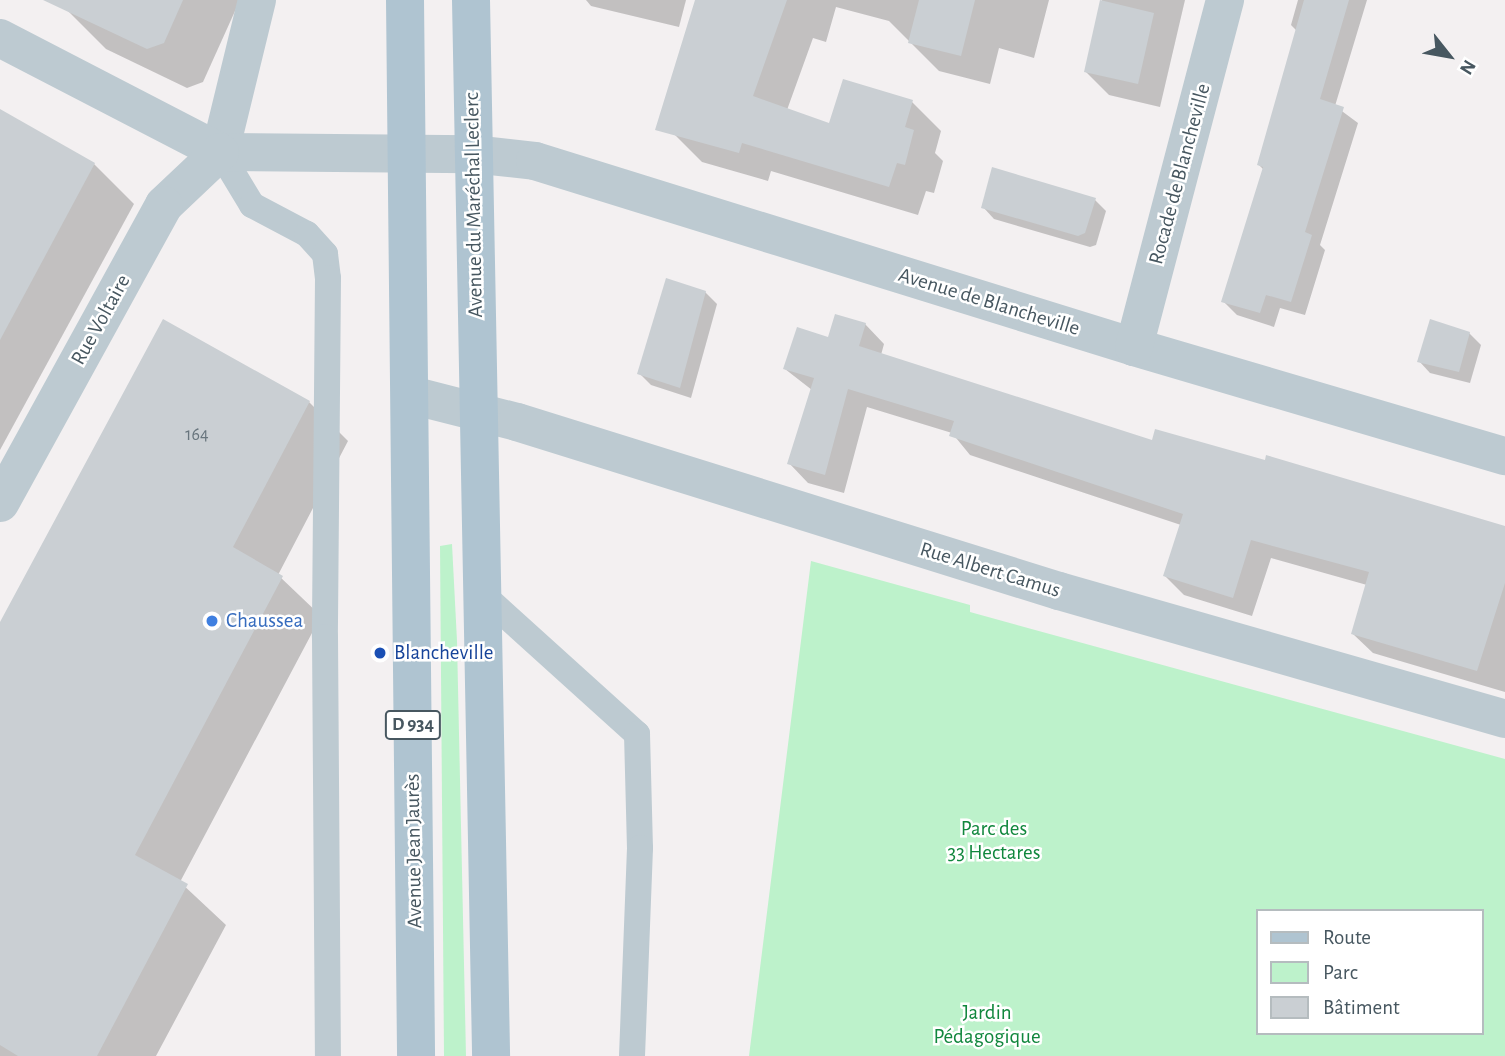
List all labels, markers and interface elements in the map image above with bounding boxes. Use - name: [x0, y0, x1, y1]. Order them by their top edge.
- north arrow: [1414, 21, 1484, 91]
- text: N: [1456, 57, 1479, 78]
- street label: Rocade de Blancheville: [1144, 81, 1216, 267]
- street label: Avenue du Maréchal Leclerc: [459, 92, 489, 318]
- street label: Avenue de Blancheville: [895, 262, 1083, 342]
- street label: Rue Voltaire: [66, 270, 136, 370]
- house number: 164: [185, 424, 209, 446]
- street label: Rue Albert Camus: [917, 537, 1063, 603]
- place label: Chaussea: [226, 608, 303, 634]
- marker: Chaussea: [204, 613, 220, 629]
- place label: Blancheville: [394, 640, 493, 666]
- marker: Blancheville: [372, 645, 388, 661]
- road number: D 934: [383, 710, 443, 740]
- street label: Avenue Jean Jaurès: [400, 773, 428, 929]
- park label: Parc des 33 Hectares: [948, 816, 1040, 866]
- legend: [1256, 909, 1484, 1035]
- text: Route: [1323, 927, 1371, 948]
- text: Parc: [1323, 962, 1358, 983]
- text: Bâtiment: [1323, 997, 1400, 1018]
- park label: Jardin Pédagogique: [933, 1000, 1041, 1050]

